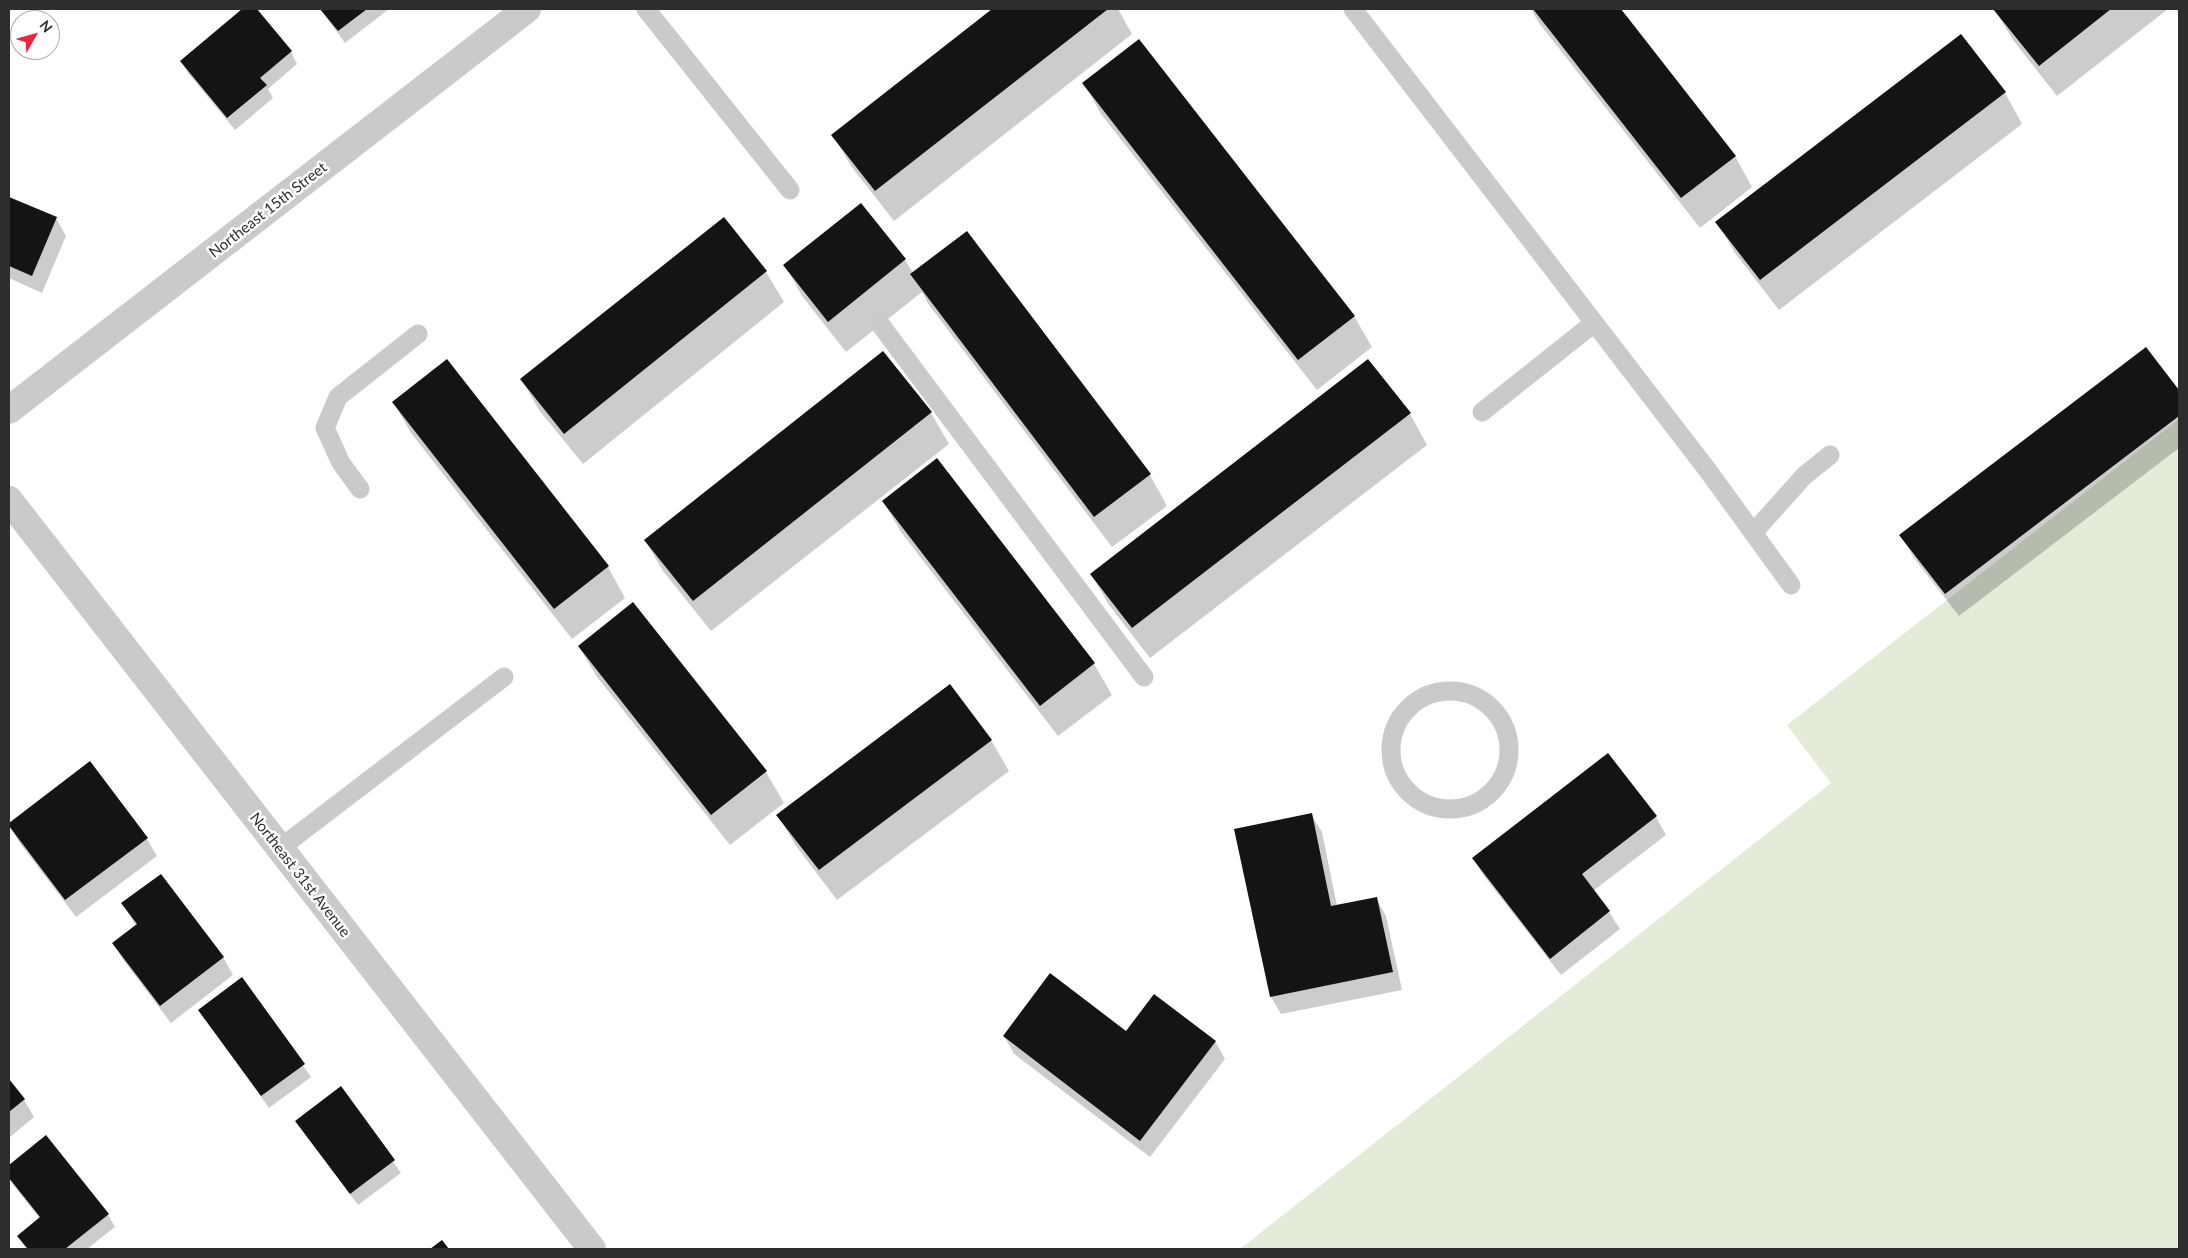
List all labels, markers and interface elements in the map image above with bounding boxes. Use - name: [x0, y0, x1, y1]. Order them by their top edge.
- north arrow: [10, 10, 60, 60]
- text: N: [36, 17, 56, 36]
- street label: Northeast 15th Street: [206, 158, 330, 262]
- street label: Northeast 31st Avenue: [246, 809, 354, 941]

